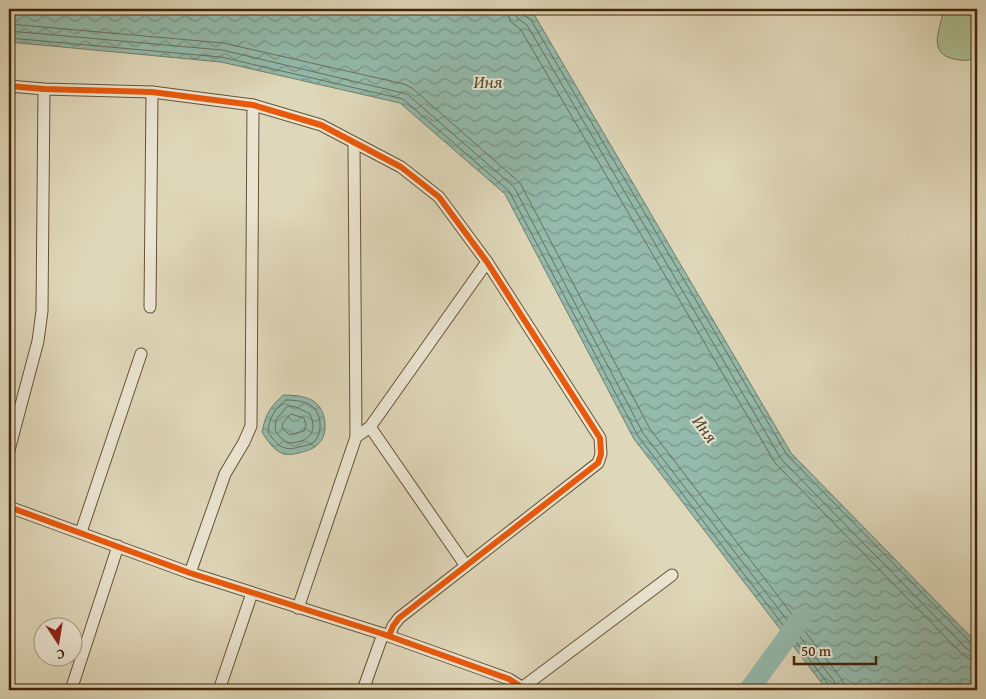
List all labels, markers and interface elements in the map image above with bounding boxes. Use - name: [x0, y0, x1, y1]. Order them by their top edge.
- water label: Иня: [474, 68, 503, 95]
- water label: Иня: [686, 409, 725, 449]
- north arrow: [32, 616, 82, 666]
- scale bar: [794, 634, 876, 666]
- text: 50 m: [801, 640, 832, 661]
- text: С: [55, 644, 67, 665]

